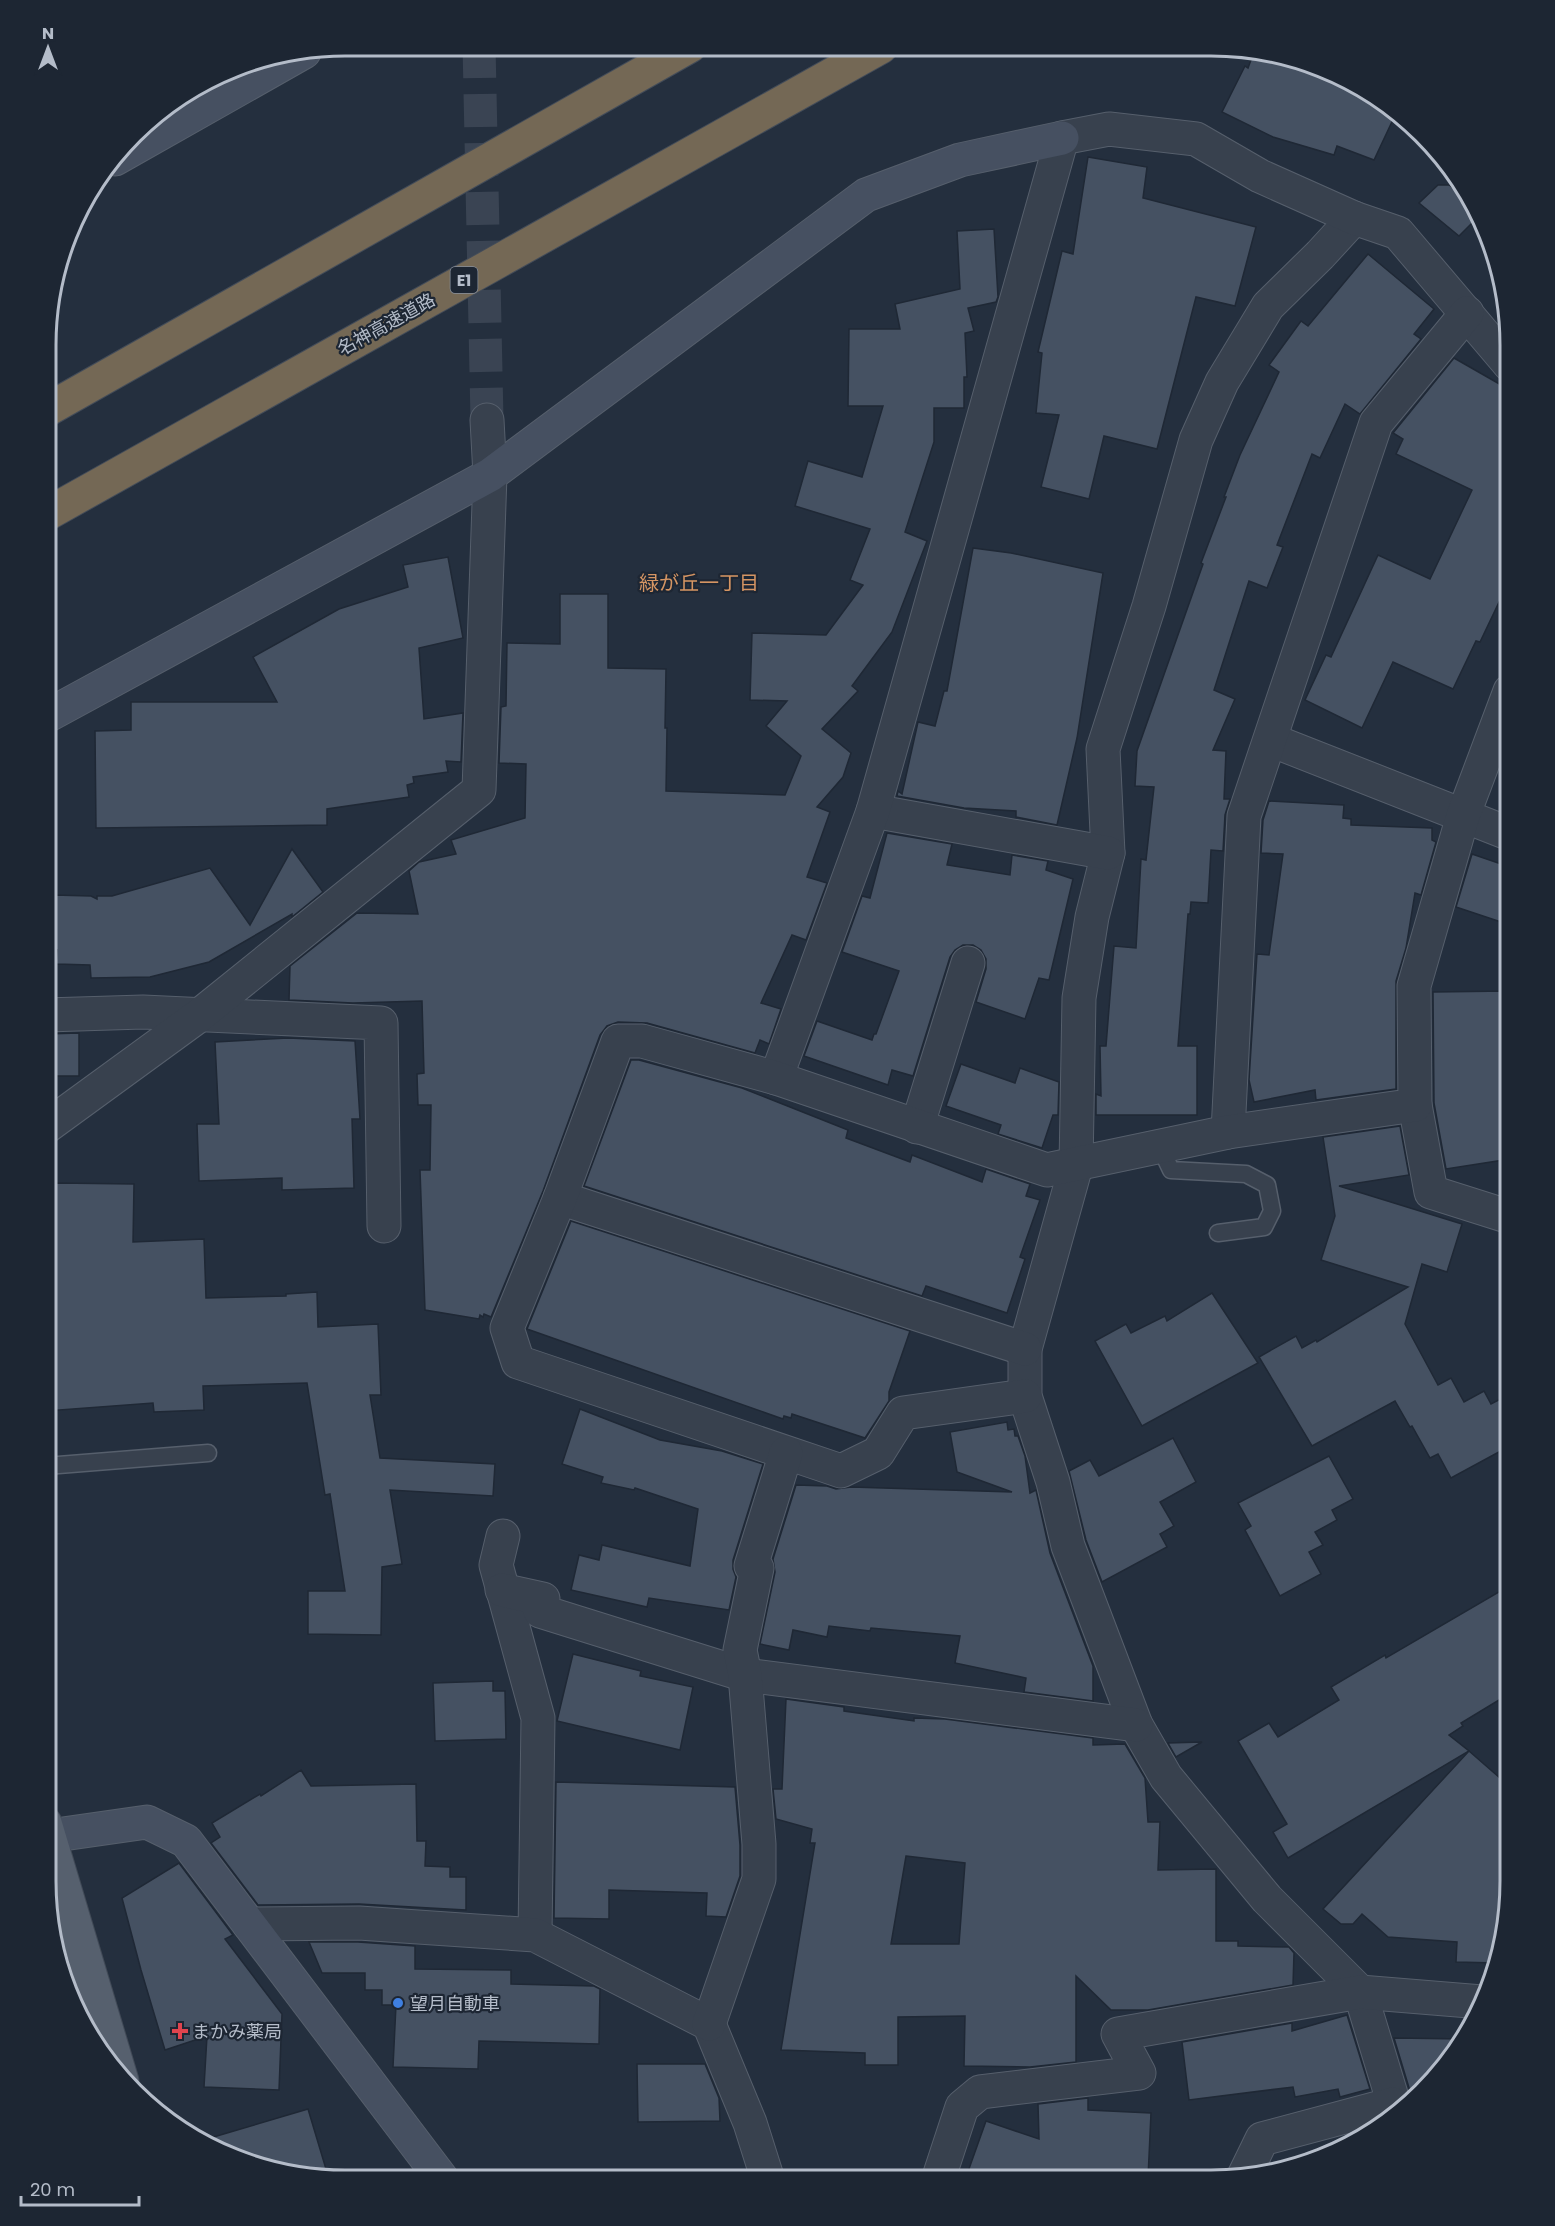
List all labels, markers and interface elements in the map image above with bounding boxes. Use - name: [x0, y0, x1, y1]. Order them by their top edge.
- north arrow: [18, 18, 78, 78]
- text: N: [42, 22, 54, 45]
- road number: E1: [450, 267, 478, 293]
- street label: 名神高速道路: [333, 287, 439, 361]
- district label: 緑が丘一丁目: [639, 569, 759, 597]
- place label: 望月自動車: [410, 1991, 500, 2016]
- marker: 望月自動車: [391, 1996, 405, 2010]
- place label: まかみ薬局: [192, 2019, 282, 2044]
- marker: まかみ薬局: [173, 2024, 187, 2038]
- scale bar: [21, 2169, 140, 2207]
- text: 20 m: [30, 2177, 75, 2202]

